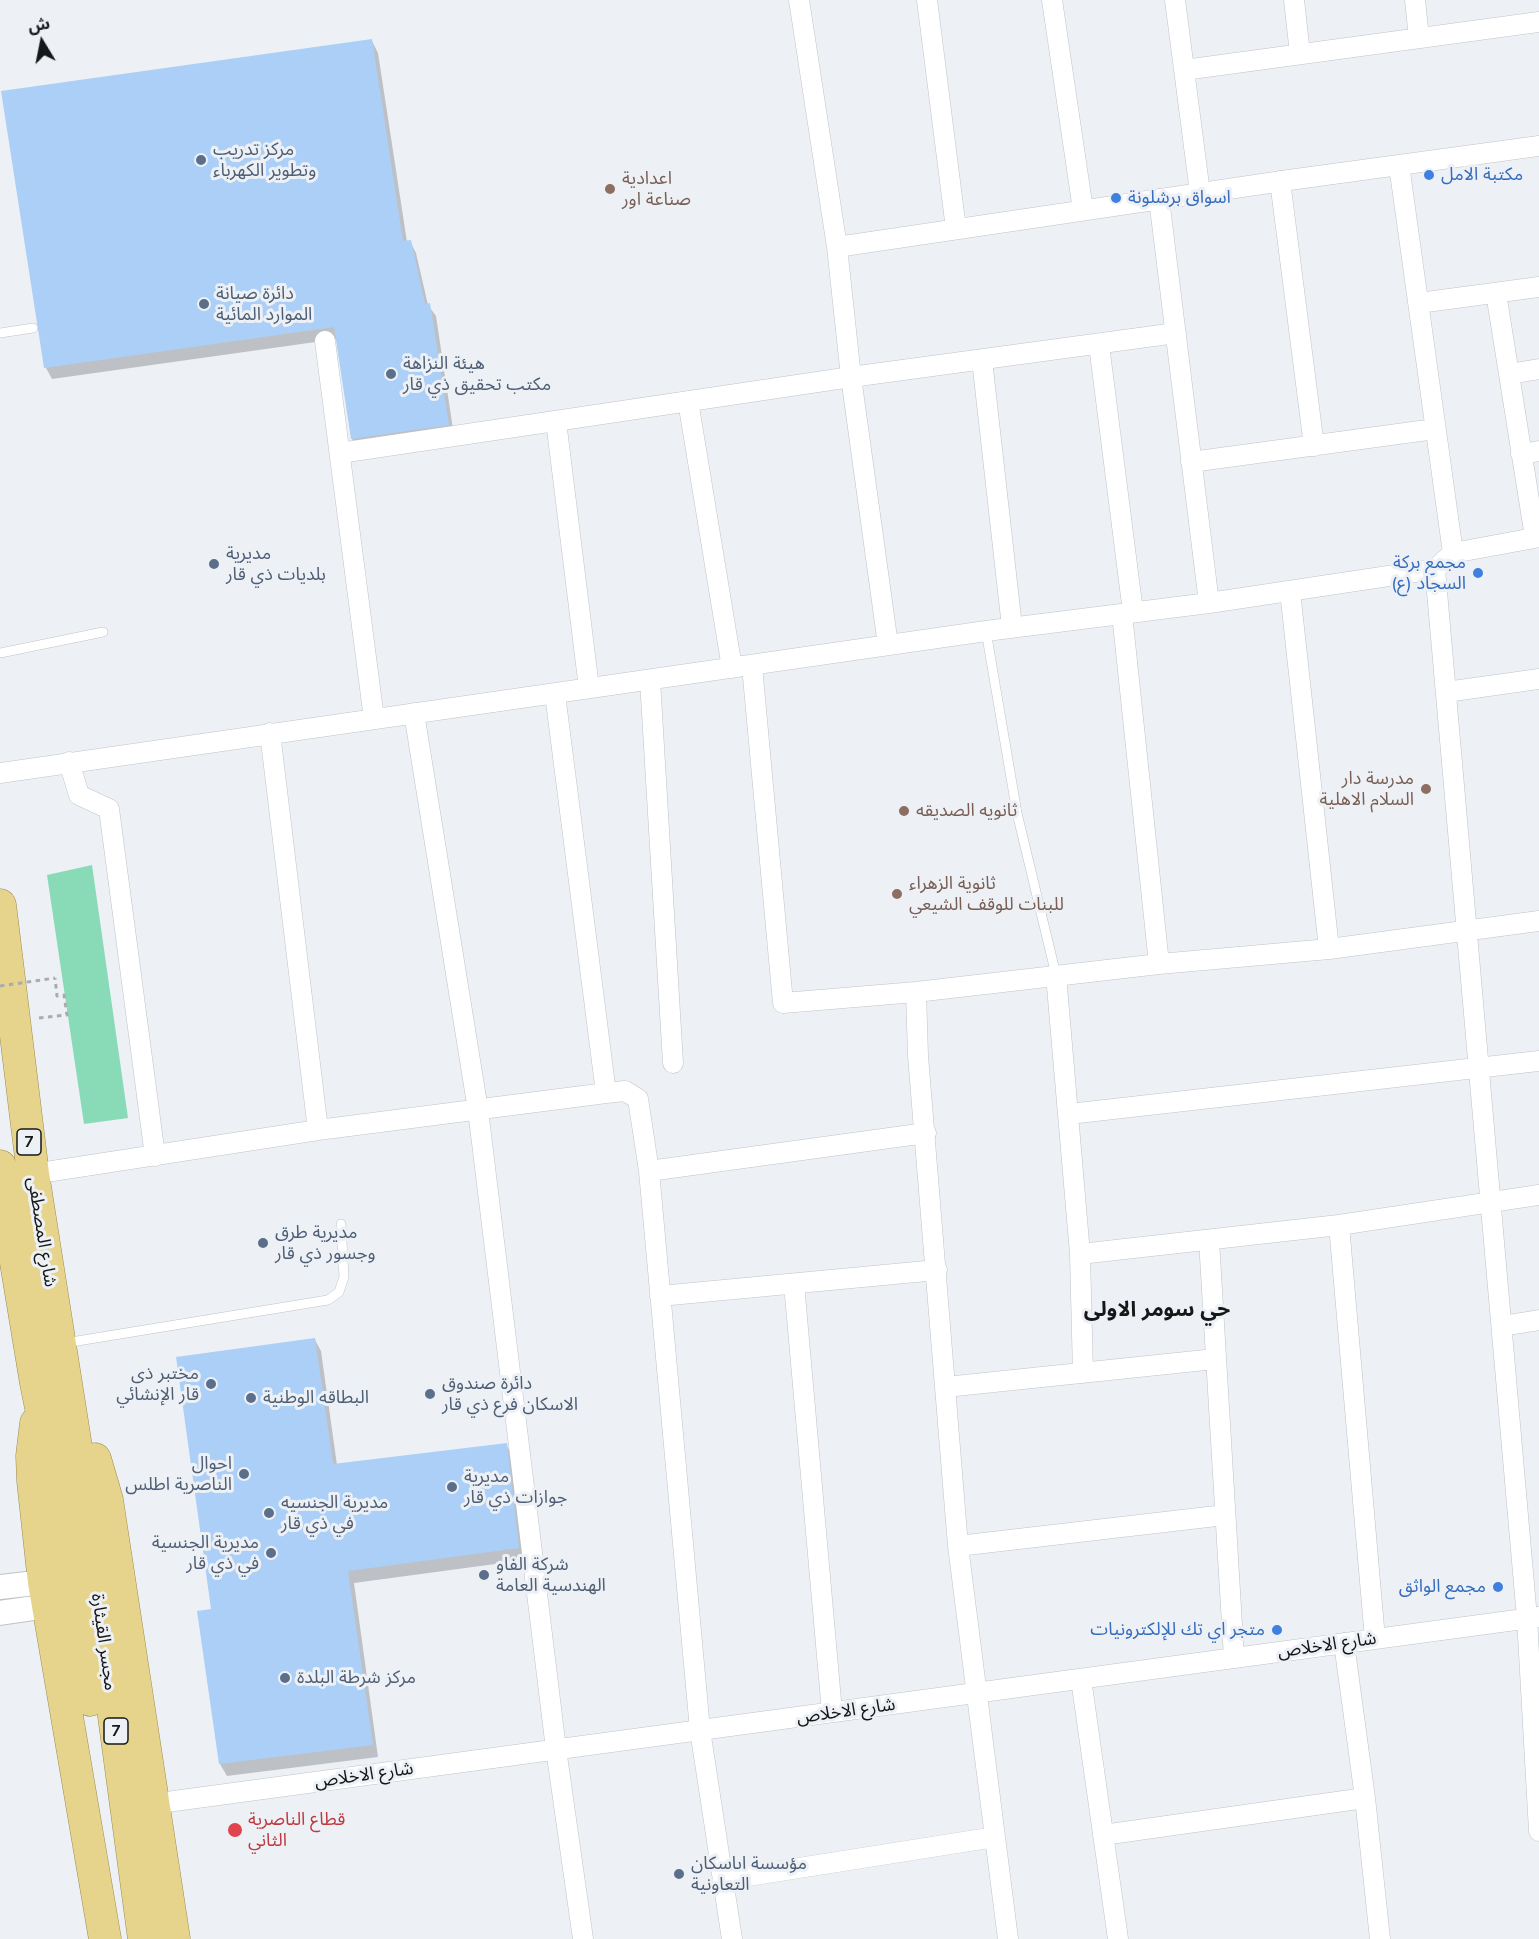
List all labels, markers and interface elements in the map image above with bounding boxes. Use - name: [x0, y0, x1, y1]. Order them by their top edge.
- north arrow: [12, 12, 72, 72]
- text: ش: [26, 13, 51, 36]
- place label: مركز تدريب وتطوير الكهرباء: [213, 139, 316, 182]
- marker: مركز تدريب وتطوير الكهرباء: [194, 153, 208, 167]
- place label: مكتبة الامل: [1441, 164, 1523, 186]
- place label: اعدادية صناعة اور: [622, 168, 691, 210]
- marker: مكتبة الامل: [1422, 168, 1436, 182]
- marker: اعدادية صناعة اور: [603, 182, 617, 196]
- place label: اسواق برشلونة: [1128, 187, 1231, 209]
- marker: اسواق برشلونة: [1109, 191, 1123, 205]
- place label: دائرة صيانة الموارد المائية: [216, 283, 312, 326]
- marker: دائرة صيانة الموارد المائية: [197, 297, 211, 311]
- place label: هيئة النزاهة مكتب تحقيق ذي قار: [403, 353, 551, 395]
- marker: هيئة النزاهة مكتب تحقيق ذي قار: [384, 367, 398, 381]
- place label: مديرية بلديات ذي قار: [226, 543, 326, 586]
- place label: مجمع بركة السجاد (ع): [1391, 552, 1466, 594]
- marker: مديرية بلديات ذي قار: [207, 557, 221, 571]
- marker: مجمع بركة السجاد (ع): [1471, 566, 1485, 580]
- place label: مدرسة دار السلام الاهلية: [1320, 768, 1414, 810]
- marker: مدرسة دار السلام الاهلية: [1419, 782, 1433, 796]
- place label: ثانويه الصديقه: [916, 800, 1017, 822]
- marker: ثانويه الصديقه: [897, 804, 911, 818]
- place label: ثانوية الزهراء للبنات للوقف الشيعي: [909, 873, 1064, 916]
- marker: ثانوية الزهراء للبنات للوقف الشيعي: [890, 887, 904, 901]
- road number: 7: [17, 1129, 41, 1155]
- street label: شارع المصطفى: [23, 1175, 61, 1289]
- place label: مديرية طرق وجسور ذي قار: [275, 1222, 376, 1264]
- marker: مديرية طرق وجسور ذي قار: [256, 1236, 270, 1250]
- district label: حي سومر الاولى: [1084, 1297, 1230, 1323]
- place label: مختبر ذي قار الإنشائي: [116, 1363, 199, 1406]
- place label: دائرة صندوق الاسكان فرع ذي قار: [442, 1373, 578, 1416]
- marker: مختبر ذي قار الإنشائي: [204, 1377, 218, 1391]
- place label: البطاقه الوطنية: [263, 1387, 369, 1409]
- marker: دائرة صندوق الاسكان فرع ذي قار: [423, 1387, 437, 1401]
- marker: البطاقه الوطنية: [244, 1391, 258, 1405]
- place label: احوال الناصرية اطلس: [125, 1453, 232, 1496]
- place label: مديرية جوازات ذي قار: [464, 1466, 567, 1508]
- marker: احوال الناصرية اطلس: [237, 1467, 251, 1481]
- marker: مديرية جوازات ذي قار: [445, 1480, 459, 1494]
- place label: مديرية الجنسيه في ذي قار: [281, 1492, 388, 1534]
- marker: مديرية الجنسيه في ذي قار: [262, 1506, 276, 1520]
- place label: مديرية الجنسية في ذي قار: [152, 1532, 259, 1574]
- marker: مديرية الجنسية في ذي قار: [264, 1546, 278, 1560]
- place label: شركة الفاو الهندسية العامة: [496, 1554, 606, 1596]
- marker: شركة الفاو الهندسية العامة: [477, 1568, 491, 1582]
- place label: مجمع الواثق: [1399, 1576, 1486, 1598]
- marker: مجمع الواثق: [1491, 1580, 1505, 1594]
- street label: مجسر القيثارة: [87, 1592, 121, 1692]
- place label: متجر اي تك للإلكترونيات: [1090, 1619, 1265, 1641]
- marker: متجر اي تك للإلكترونيات: [1270, 1623, 1284, 1637]
- street label: شارع الاخلاص: [1276, 1627, 1378, 1663]
- place label: مركز شرطة البلدة: [297, 1667, 416, 1689]
- marker: مركز شرطة البلدة: [278, 1671, 292, 1685]
- street label: شارع الاخلاص: [795, 1693, 897, 1729]
- road number: 7: [104, 1718, 128, 1744]
- street label: شارع الاخلاص: [313, 1757, 415, 1793]
- place label: قطاع الناصرية الثاني: [248, 1809, 345, 1852]
- marker: قطاع الناصرية الثاني: [226, 1821, 244, 1839]
- place label: مؤسسة اىاسكان التعاونية: [691, 1853, 807, 1896]
- marker: مؤسسة اىاسكان التعاونية: [672, 1867, 686, 1881]

